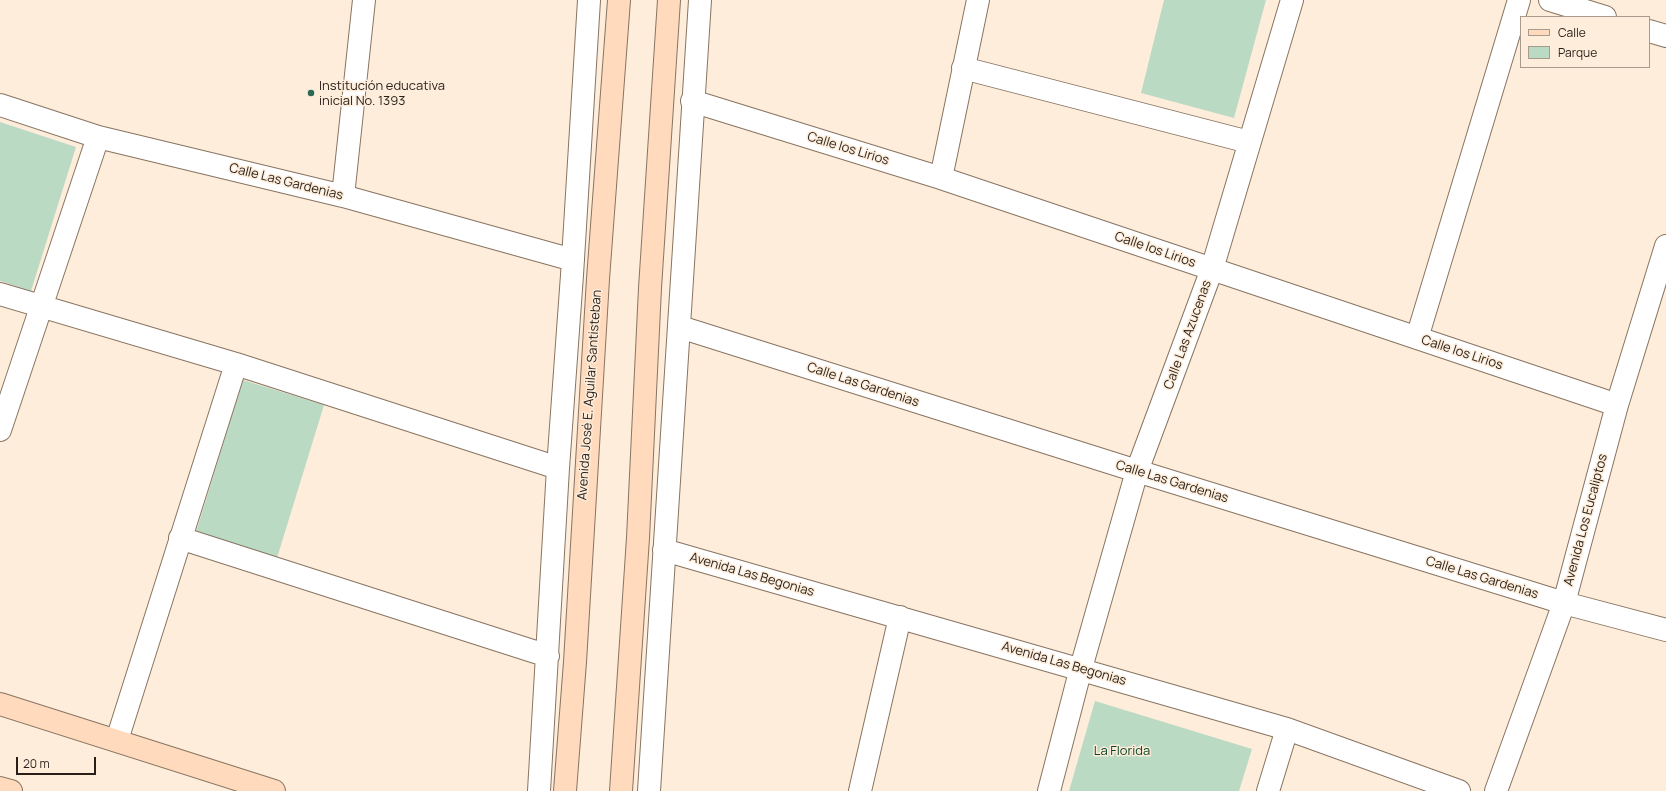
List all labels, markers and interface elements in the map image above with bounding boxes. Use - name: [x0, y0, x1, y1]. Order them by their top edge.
- legend: [1520, 16, 1650, 68]
- text: Calle: [1558, 24, 1586, 41]
- text: Parque: [1558, 44, 1597, 61]
- place label: Institución educativa inicial No. 1393: [319, 78, 445, 109]
- marker: Institución educativa inicial No. 1393: [306, 88, 316, 98]
- street label: Calle los Lirios: [805, 129, 891, 169]
- street label: Calle Las Gardenias: [227, 160, 345, 204]
- street label: Calle los Lirios: [1112, 229, 1198, 271]
- street label: Calle Las Azucenas: [1161, 278, 1215, 392]
- street label: Avenida José E. Aguilar Santisteban: [575, 289, 605, 501]
- street label: Calle los Lirios: [1419, 332, 1505, 374]
- street label: Calle Las Gardenias: [805, 360, 921, 410]
- street label: Avenida Los Eucaliptos: [1561, 452, 1611, 588]
- street label: Calle Las Gardenias: [1114, 457, 1230, 507]
- street label: Avenida Las Begonias: [688, 550, 816, 600]
- street label: Calle Las Gardenias: [1424, 553, 1540, 603]
- street label: Avenida Las Begonias: [1000, 639, 1128, 689]
- park label: La Florida: [1094, 743, 1150, 759]
- scale bar: [18, 749, 98, 775]
- text: 20 m: [23, 755, 50, 772]

